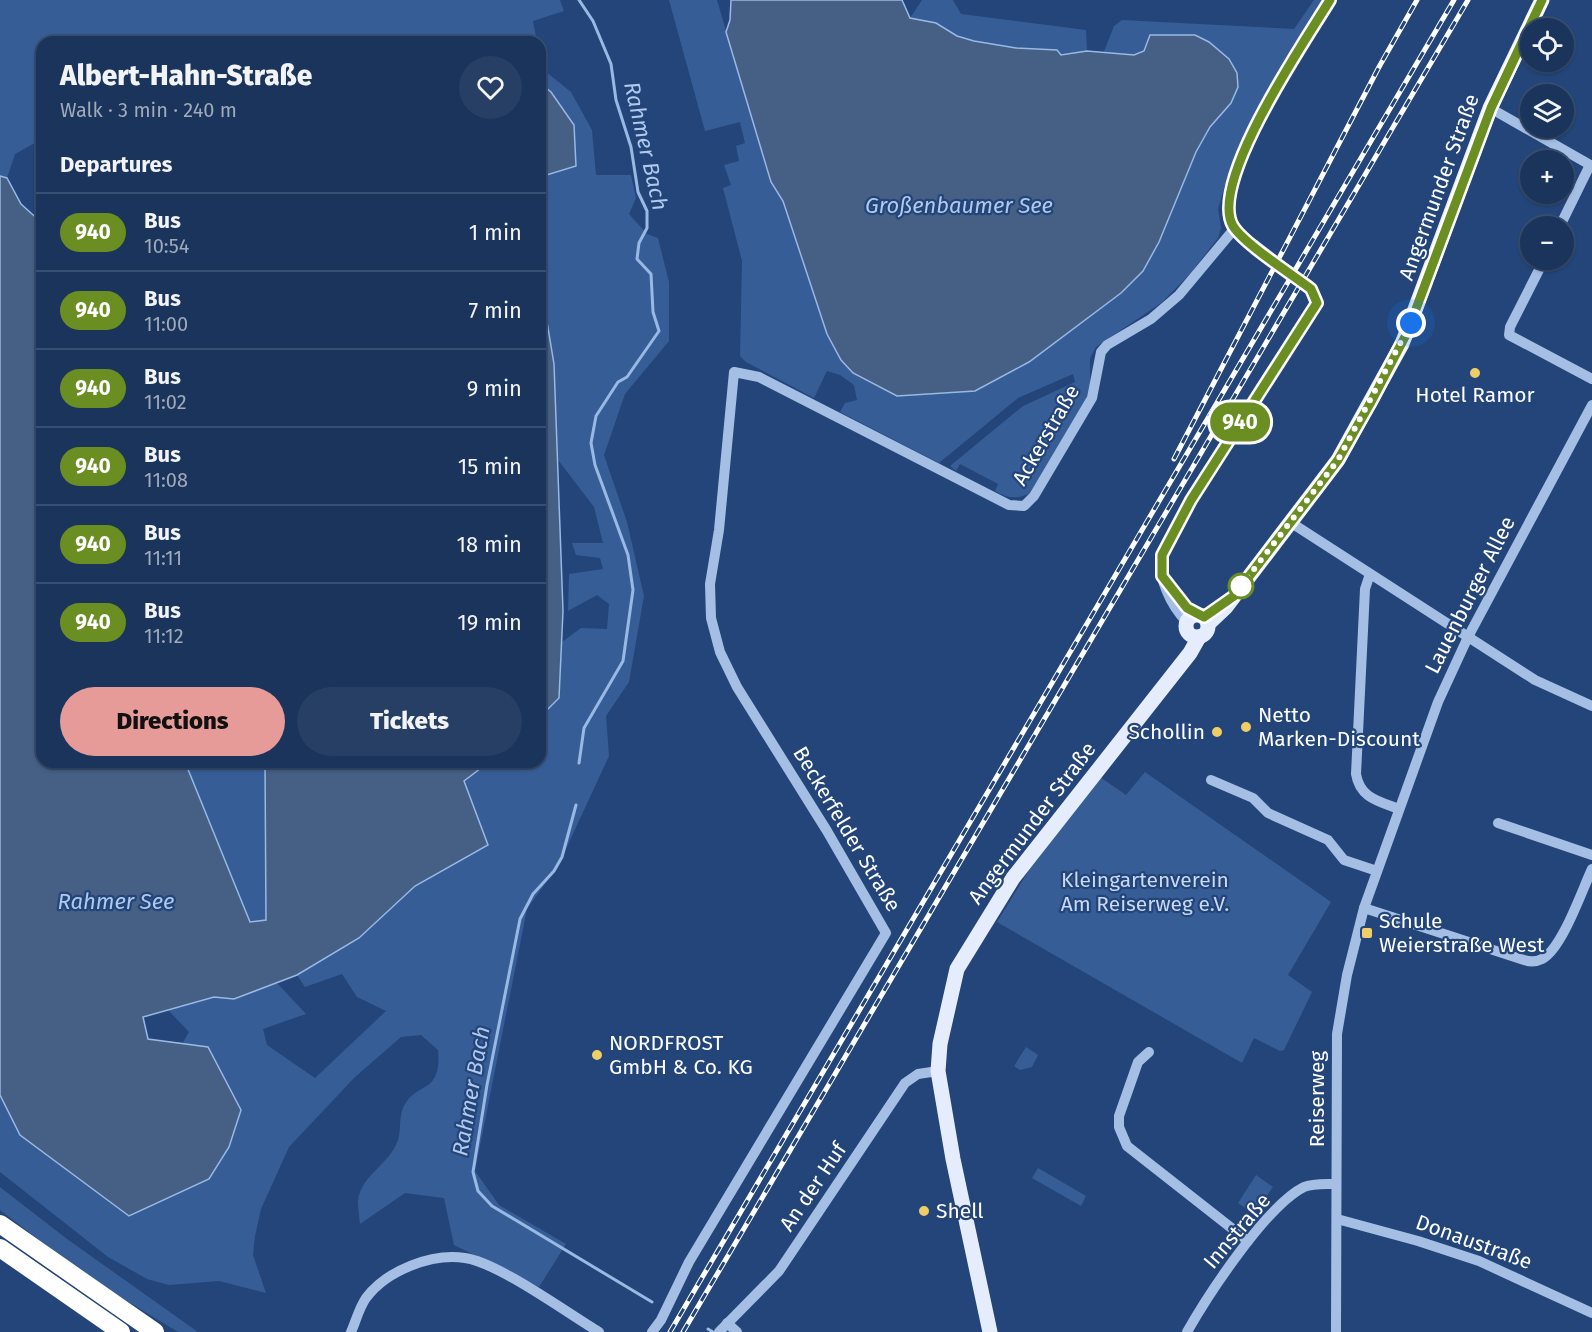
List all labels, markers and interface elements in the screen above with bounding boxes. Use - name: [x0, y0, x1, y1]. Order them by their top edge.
- map controls: [1520, 18, 1574, 270]
- button: locate: [1520, 18, 1574, 72]
- button: heart: [459, 56, 522, 119]
- text: Albert-Hahn-Straße: [60, 59, 312, 92]
- water label: Rahmer Bach: [618, 79, 674, 213]
- button: layers: [1520, 84, 1574, 138]
- street label: Angermunder Straße: [1393, 90, 1485, 284]
- text: Walk · 3 min · 240 m: [60, 98, 237, 122]
- button: +: [1520, 150, 1574, 204]
- text: Departures: [60, 151, 172, 178]
- water label: Großenbaumer See: [865, 192, 1053, 219]
- text: Bus: [144, 207, 181, 234]
- button: −: [1520, 216, 1574, 270]
- text: 940: [75, 219, 111, 245]
- text: 1 min: [469, 219, 522, 246]
- text: 10:54: [144, 234, 189, 258]
- text: Bus: [144, 285, 181, 312]
- text: 940: [75, 297, 111, 323]
- text: 7 min: [468, 297, 522, 324]
- your location: [1396, 308, 1426, 338]
- text: 11:00: [144, 312, 188, 336]
- text: Bus: [144, 363, 181, 390]
- marker: Hotel Ramor: [1468, 366, 1482, 380]
- text: 940: [75, 375, 111, 401]
- text: 9 min: [467, 375, 522, 402]
- street label: Ackerstraße: [1007, 380, 1085, 490]
- place label: Hotel Ramor: [1415, 382, 1535, 408]
- text: 11:02: [144, 390, 187, 414]
- line badge: 940: [1206, 402, 1274, 442]
- text: 940: [1222, 409, 1258, 435]
- text: Bus: [144, 441, 181, 468]
- text: 940: [75, 453, 111, 479]
- text: 15 min: [458, 453, 522, 480]
- text: 11:08: [144, 468, 188, 492]
- street label: Lauenburger Allee: [1419, 512, 1521, 678]
- text: Bus: [144, 519, 181, 546]
- text: 940: [75, 531, 111, 557]
- text: 18 min: [457, 531, 522, 558]
- text: 11:11: [144, 546, 182, 570]
- unlabelled marker: [1228, 573, 1254, 599]
- text: Bus: [144, 597, 181, 624]
- text: 940: [75, 609, 111, 635]
- text: 19 min: [457, 609, 522, 636]
- text: 11:12: [144, 624, 184, 648]
- button: Directions: [60, 687, 285, 756]
- button: Tickets: [297, 687, 522, 756]
- place label: Netto Marken-Discount: [1258, 702, 1420, 752]
- place label: Schollin: [1128, 719, 1205, 745]
- marker: Netto Marken-Discount: [1239, 720, 1253, 734]
- marker: Schollin: [1210, 725, 1224, 739]
- street label: Angermunder Straße: [963, 737, 1101, 909]
- street label: Beckerfelder Straße: [787, 742, 907, 916]
- park label: Kleingartenverein Am Reiserweg e.V.: [1061, 867, 1229, 917]
- water label: Rahmer See: [58, 888, 174, 915]
- place label: Schule Weierstraße West: [1379, 908, 1545, 958]
- marker: Schule Weierstraße West: [1360, 926, 1374, 940]
- water label: Rahmer Bach: [446, 1024, 496, 1158]
- place label: NORDFROST GmbH & Co. KG: [609, 1030, 753, 1080]
- marker: NORDFROST GmbH & Co. KG: [590, 1048, 604, 1062]
- street label: Reiserweg: [1304, 1051, 1330, 1147]
- street label: An der Huf: [774, 1136, 853, 1236]
- street label: Innstraße: [1198, 1188, 1276, 1274]
- place label: Shell: [936, 1198, 984, 1224]
- marker: Shell: [917, 1204, 931, 1218]
- street label: Donaustraße: [1412, 1209, 1536, 1275]

